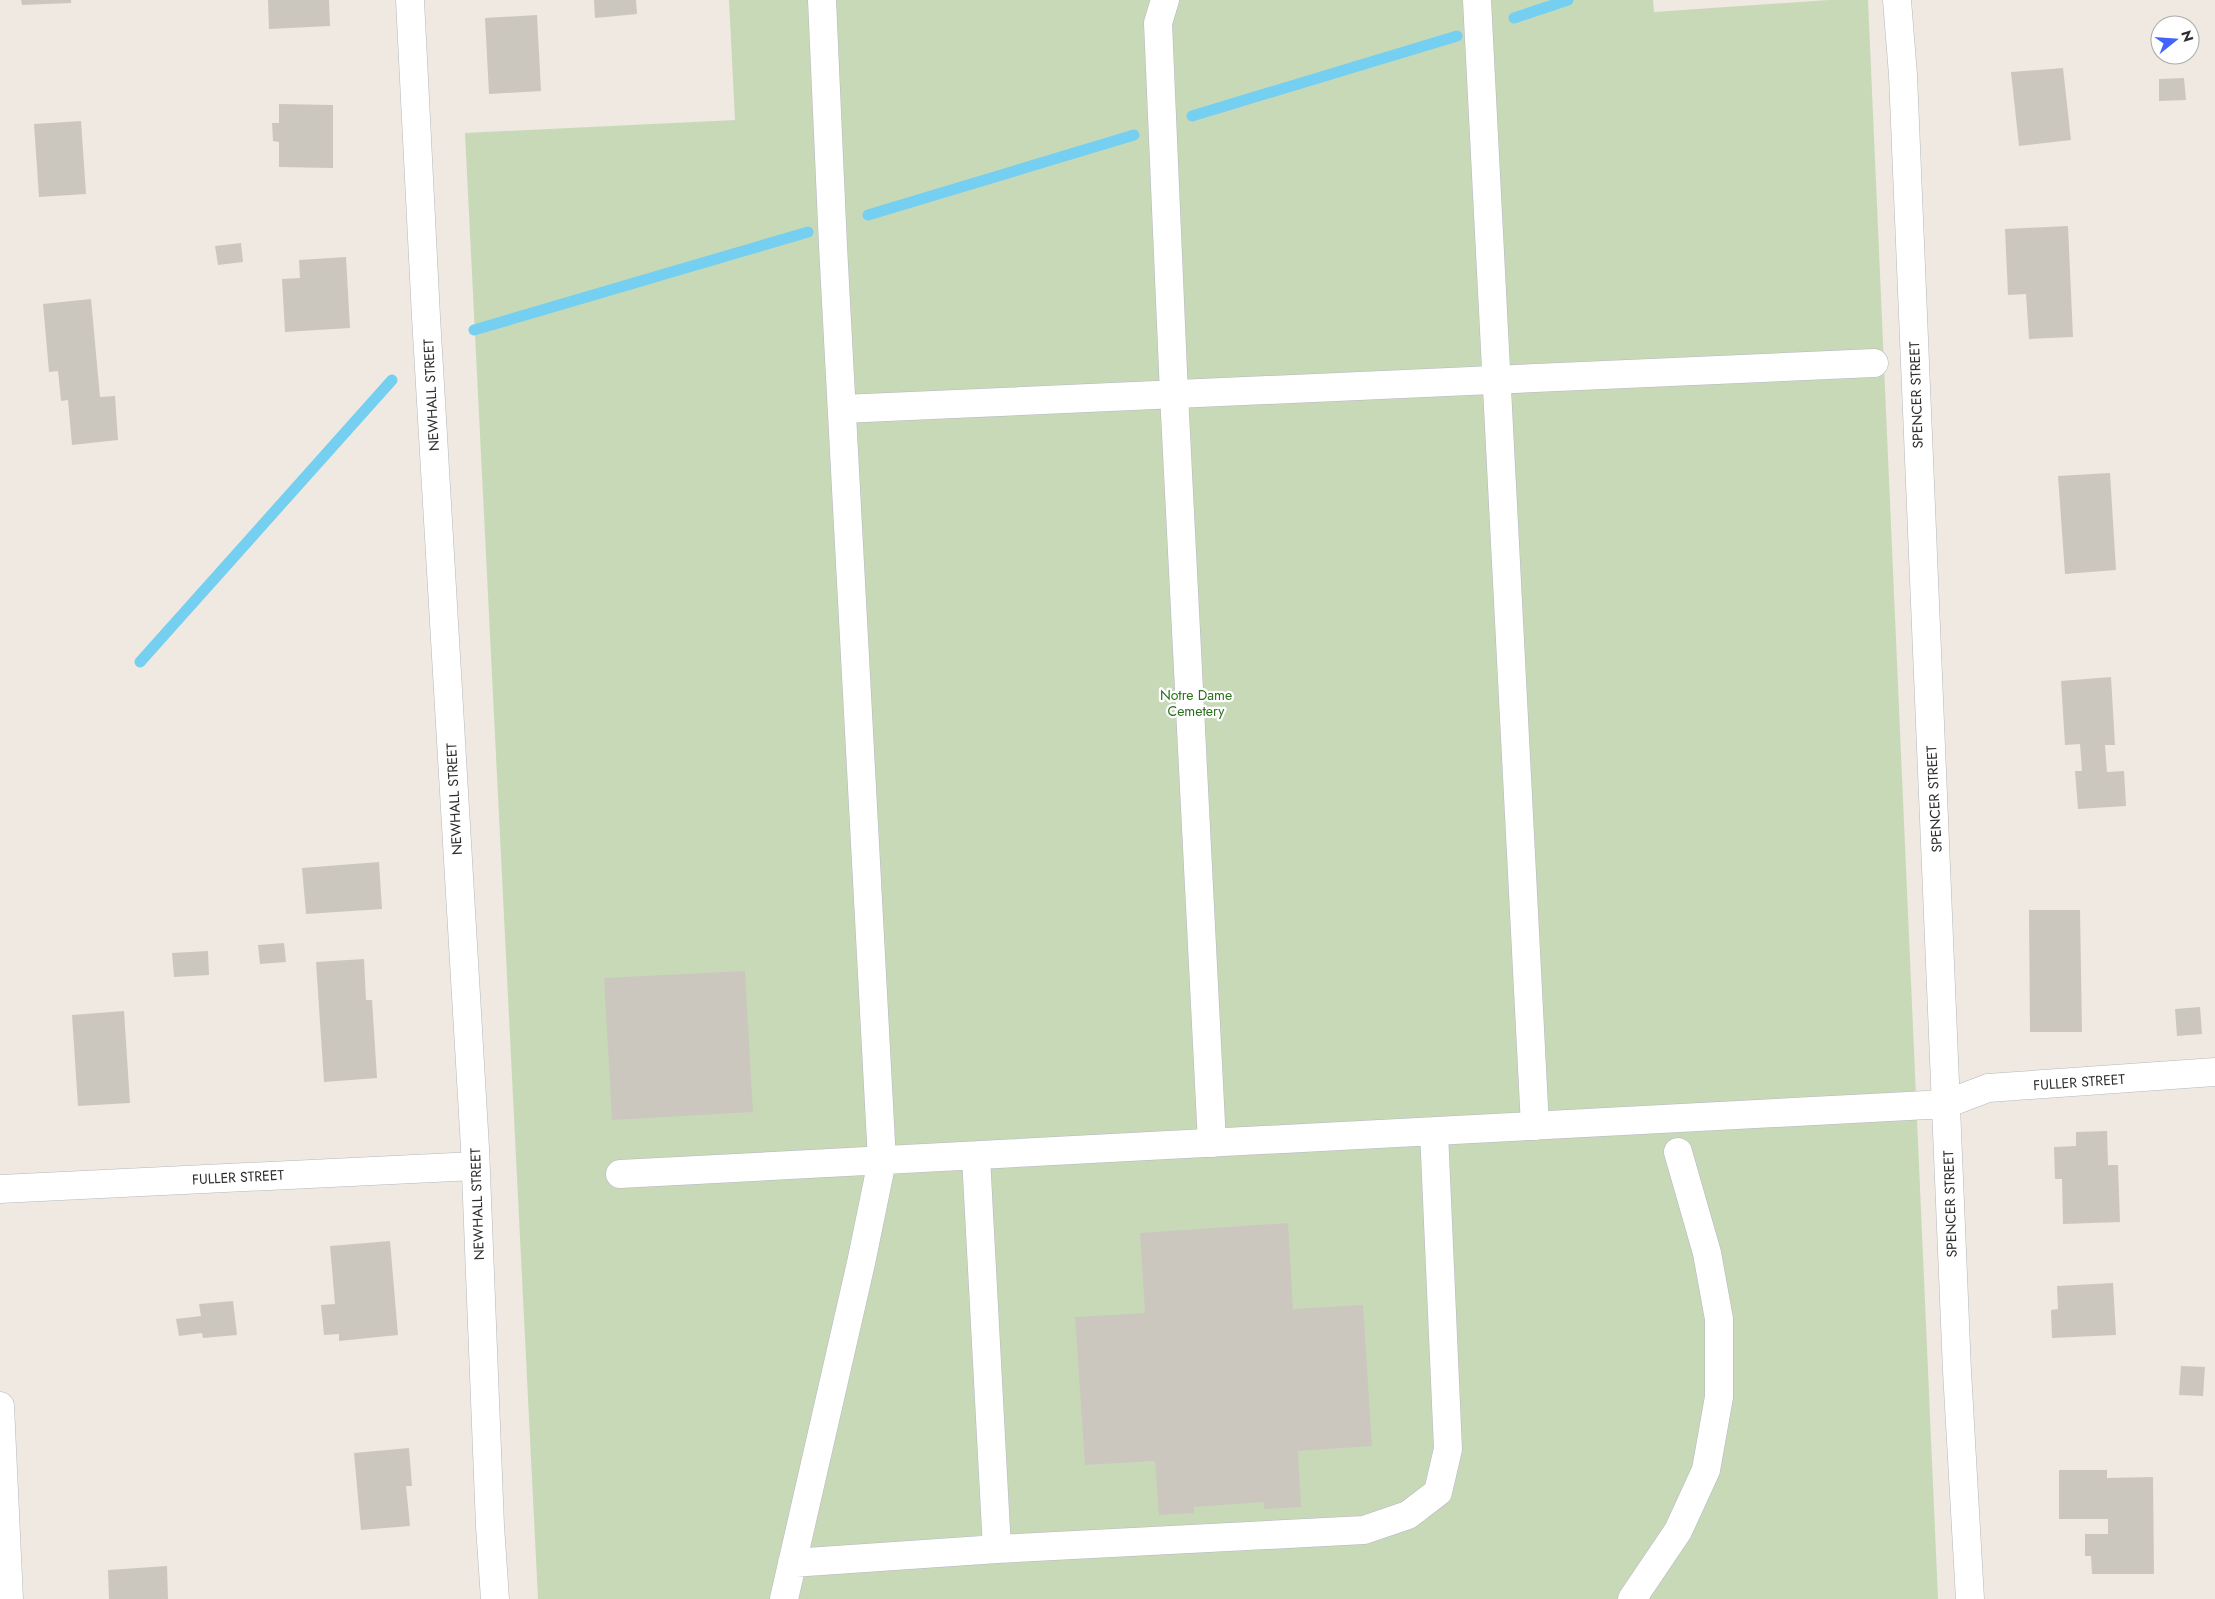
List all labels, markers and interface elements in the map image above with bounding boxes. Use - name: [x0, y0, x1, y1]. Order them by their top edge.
- north arrow: [2150, 15, 2200, 65]
- text: N: [2176, 28, 2199, 44]
- street label: NEWHALL STREET: [418, 338, 444, 452]
- street label: SPENCER STREET: [1904, 341, 1928, 449]
- park label: Notre Dame Cemetery: [1160, 685, 1232, 721]
- street label: NEWHALL STREET: [441, 742, 467, 856]
- street label: SPENCER STREET: [1921, 744, 1947, 853]
- street label: FULLER STREET: [2032, 1069, 2126, 1095]
- street label: NEWHALL STREET: [465, 1147, 489, 1261]
- street label: SPENCER STREET: [1938, 1150, 1962, 1258]
- street label: FULLER STREET: [192, 1165, 285, 1189]

